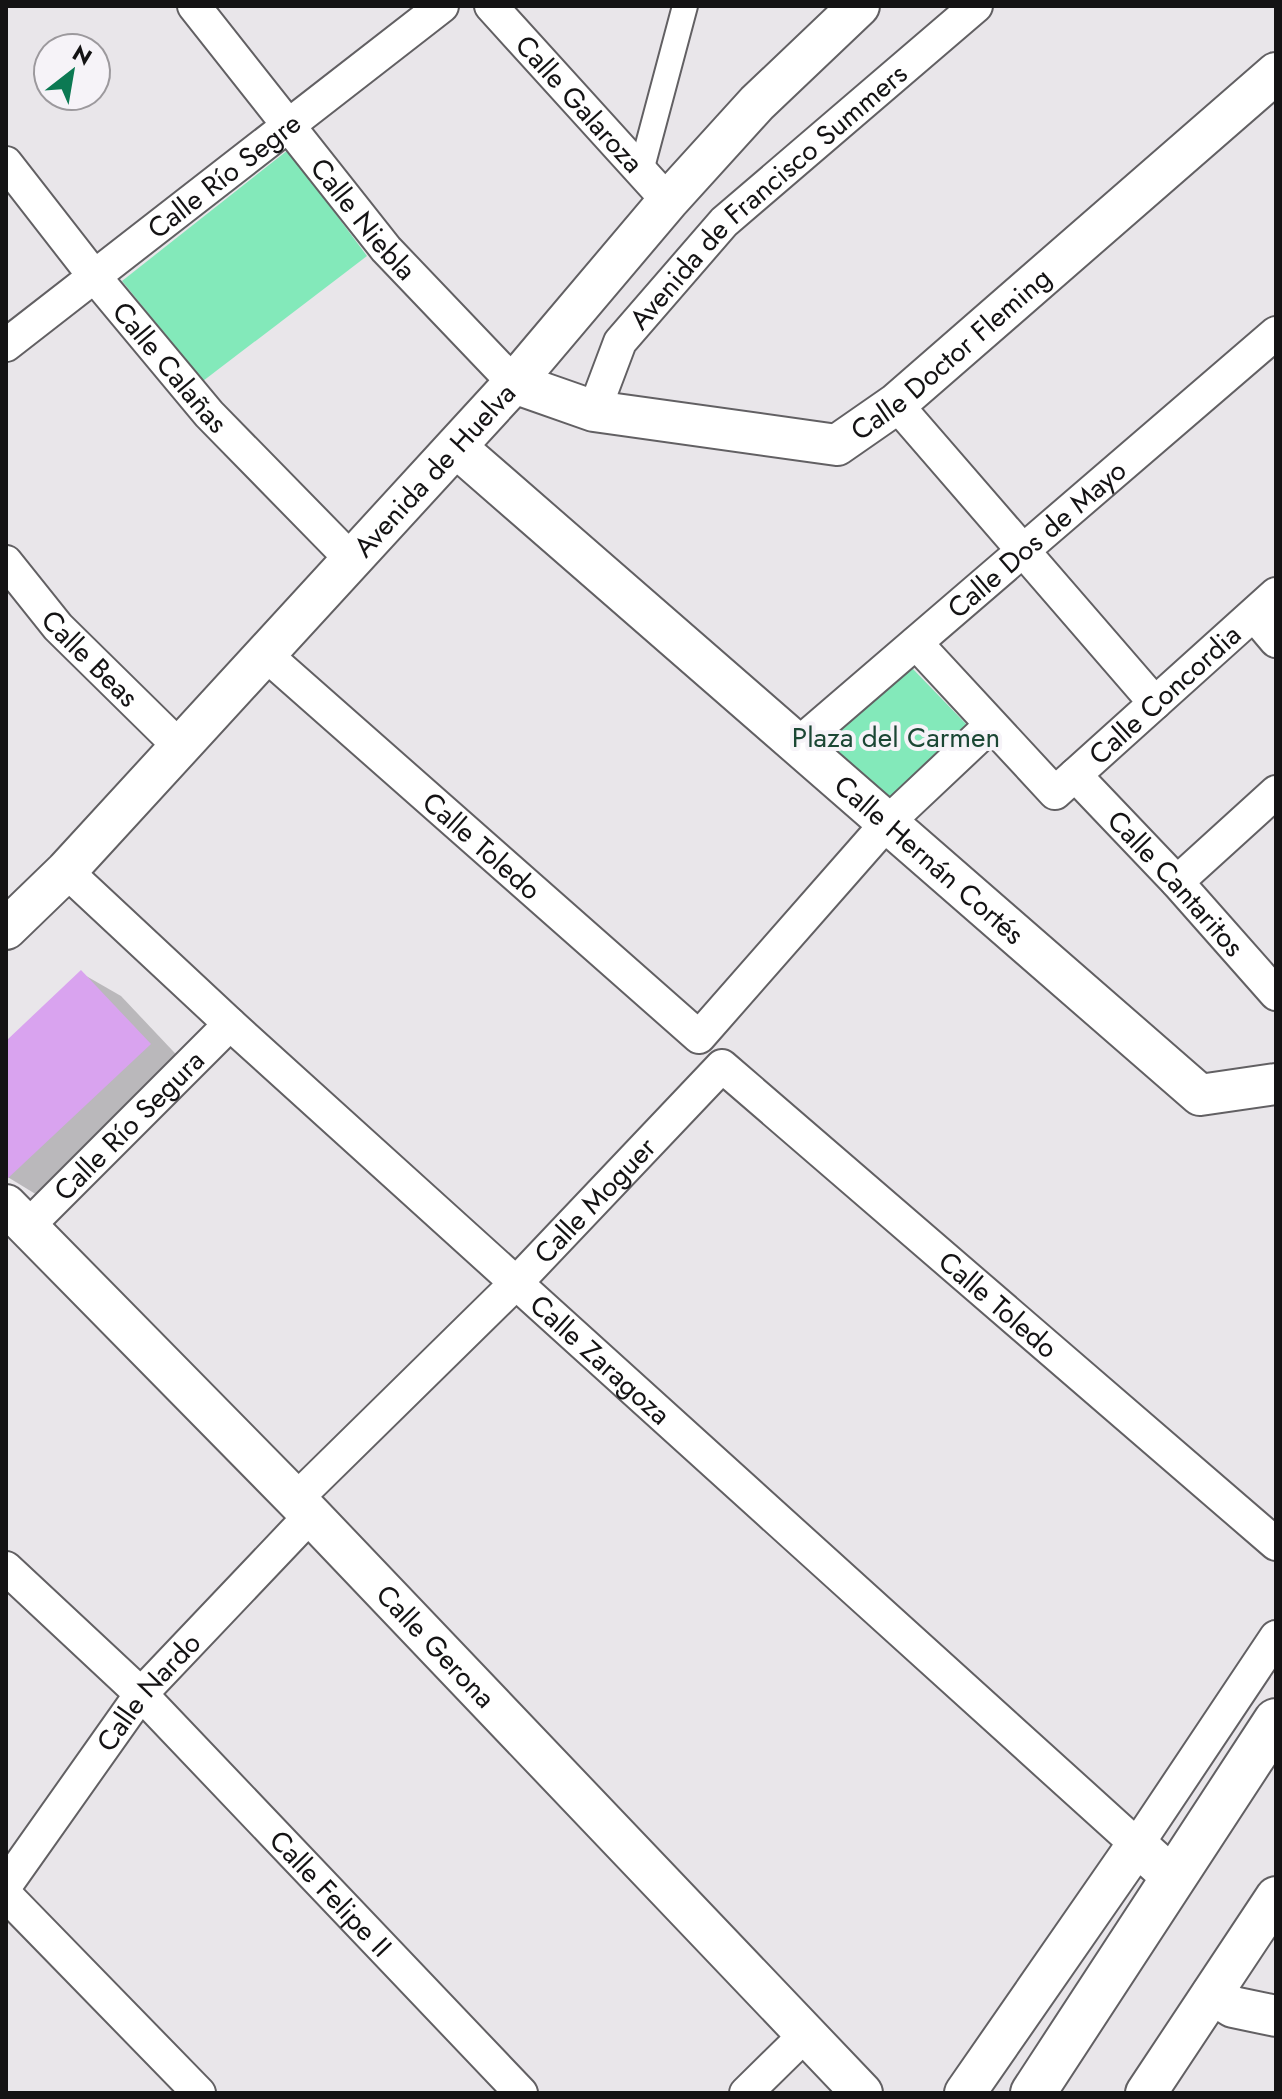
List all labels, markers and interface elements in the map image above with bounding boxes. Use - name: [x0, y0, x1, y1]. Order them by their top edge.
- street label: Calle Galaroza: [506, 26, 653, 182]
- north arrow: [32, 32, 112, 112]
- text: N: [67, 37, 98, 73]
- street label: Avenida de Francisco Summers: [620, 54, 916, 339]
- street label: Calle Río Segre: [139, 103, 310, 249]
- street label: Calle Niebla: [300, 149, 425, 290]
- street label: Calle Doctor Fleming: [842, 258, 1060, 451]
- street label: Calle Calañas: [103, 293, 237, 443]
- street label: Avenida de Huelva: [344, 374, 525, 566]
- street label: Calle Dos de Mayo: [938, 451, 1135, 628]
- street label: Calle Beas: [31, 601, 148, 717]
- street label: Calle Concordia: [1080, 615, 1250, 774]
- park label: Plaza del Carmen: [792, 717, 1000, 758]
- street label: Calle Hernán Cortés: [825, 765, 1033, 954]
- street label: Calle Toledo: [413, 782, 550, 910]
- street label: Calle Cantaritos: [1098, 801, 1254, 966]
- street label: Calle Río Segura: [44, 1041, 214, 1210]
- street label: Calle Moguer: [525, 1128, 666, 1273]
- street label: Calle Toledo: [929, 1242, 1067, 1368]
- street label: Calle Zaragoza: [521, 1285, 680, 1434]
- street label: Calle Gerona: [367, 1575, 505, 1717]
- street label: Calle Nardo: [87, 1623, 210, 1760]
- street label: Calle Felipe II: [260, 1821, 401, 1967]

